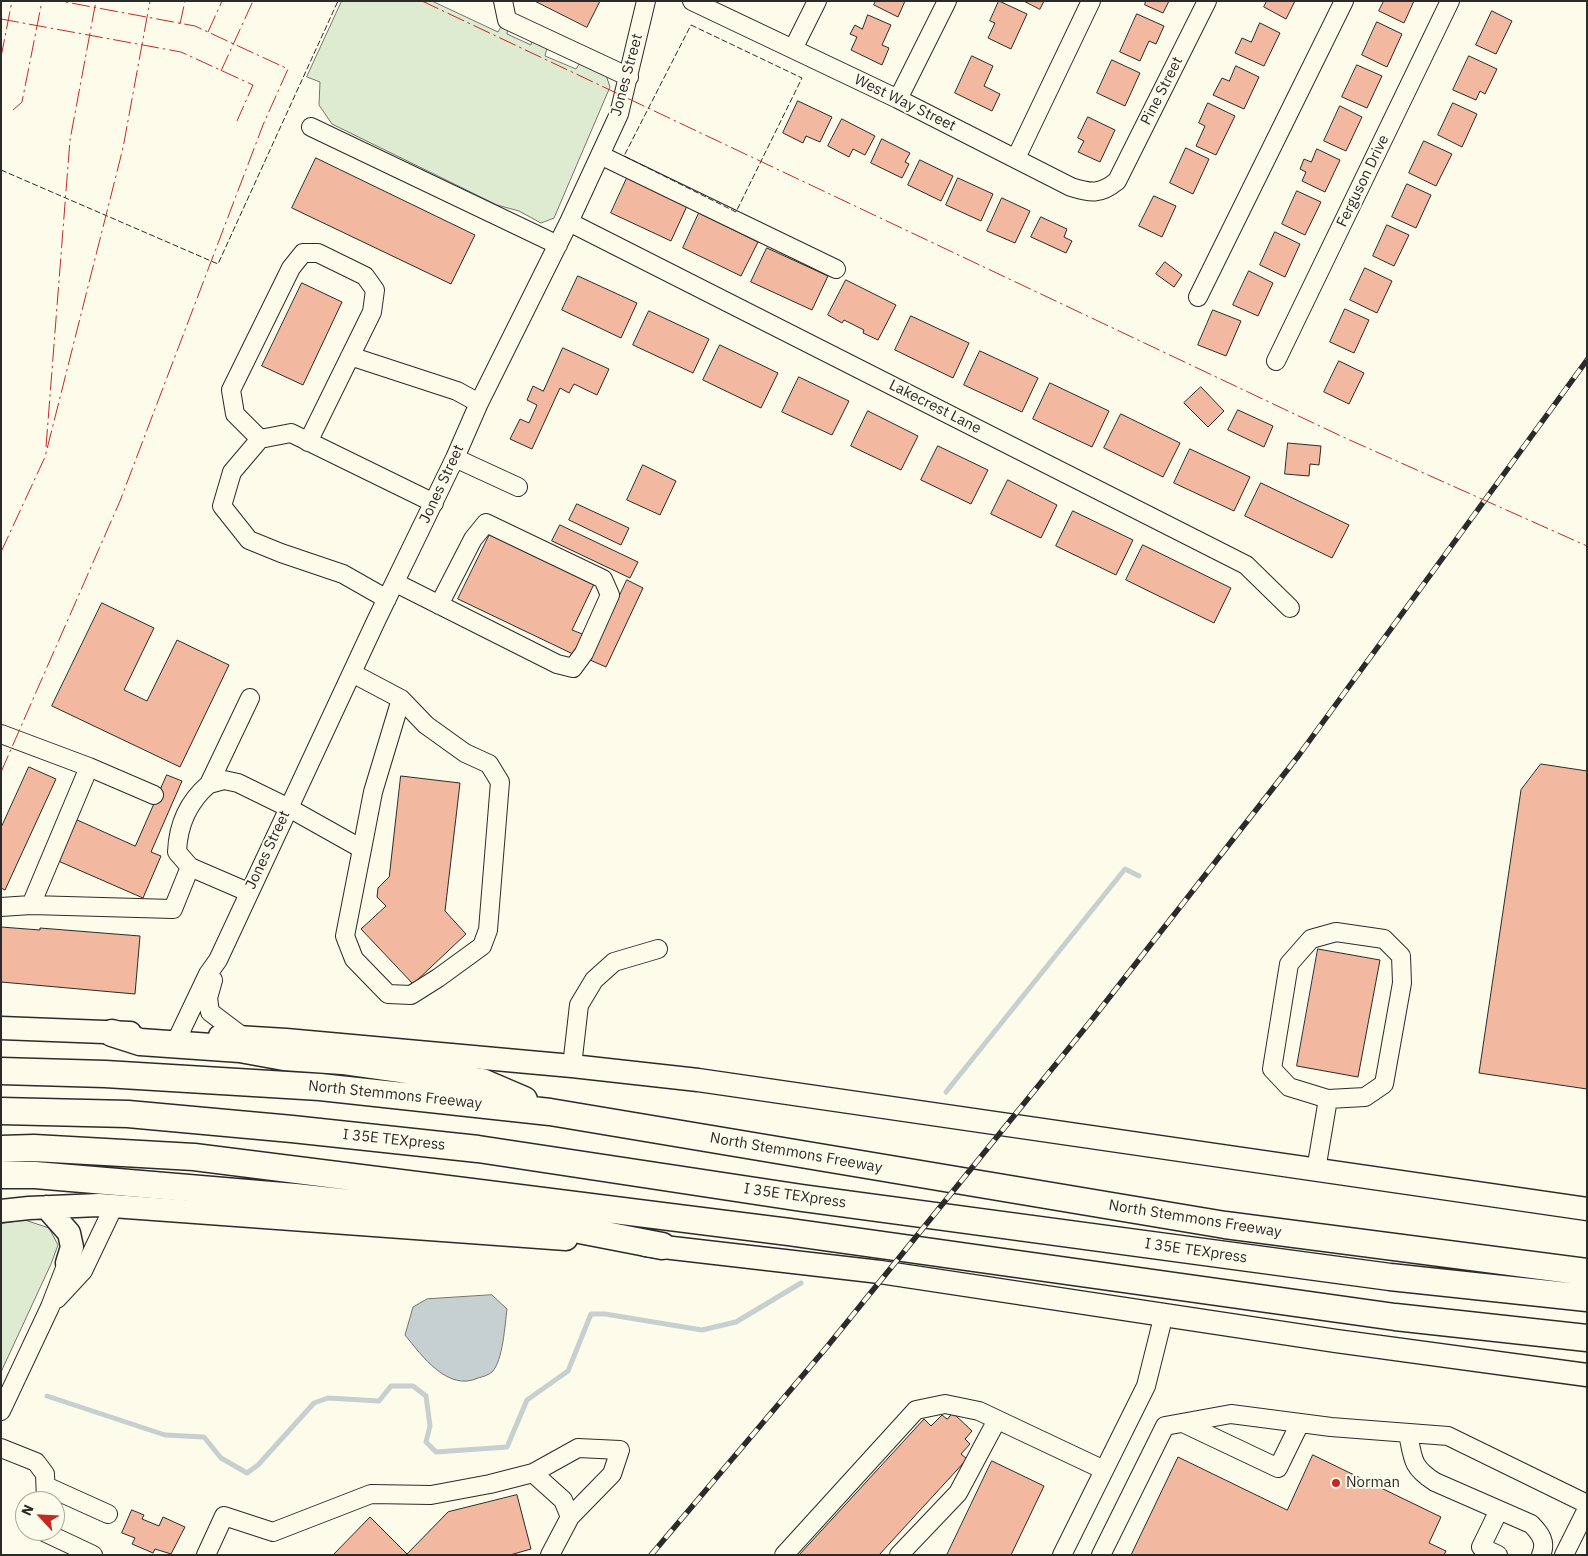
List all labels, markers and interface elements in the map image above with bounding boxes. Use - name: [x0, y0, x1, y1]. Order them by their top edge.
- street label: Jones Street: [607, 32, 647, 118]
- street label: Pine Street: [1137, 54, 1187, 128]
- street label: West Way Street: [851, 71, 959, 135]
- street label: Ferguson Drive: [1333, 132, 1393, 230]
- street label: Lakecrest Lane: [886, 376, 984, 438]
- street label: Jones Street: [416, 442, 468, 526]
- street label: Jones Street: [242, 808, 294, 892]
- street label: North Stemmons Freeway: [307, 1077, 483, 1113]
- street label: I 35E TEXpress: [342, 1126, 446, 1154]
- street label: North Stemmons Freeway: [708, 1129, 884, 1177]
- street label: I 35E TEXpress: [743, 1180, 847, 1212]
- street label: North Stemmons Freeway: [1107, 1196, 1283, 1242]
- street label: I 35E TEXpress: [1144, 1235, 1248, 1267]
- place label: Norman: [1346, 1474, 1400, 1492]
- marker: Norman: [1330, 1477, 1342, 1489]
- north arrow: [15, 1491, 65, 1541]
- text: N: [17, 1502, 38, 1518]

